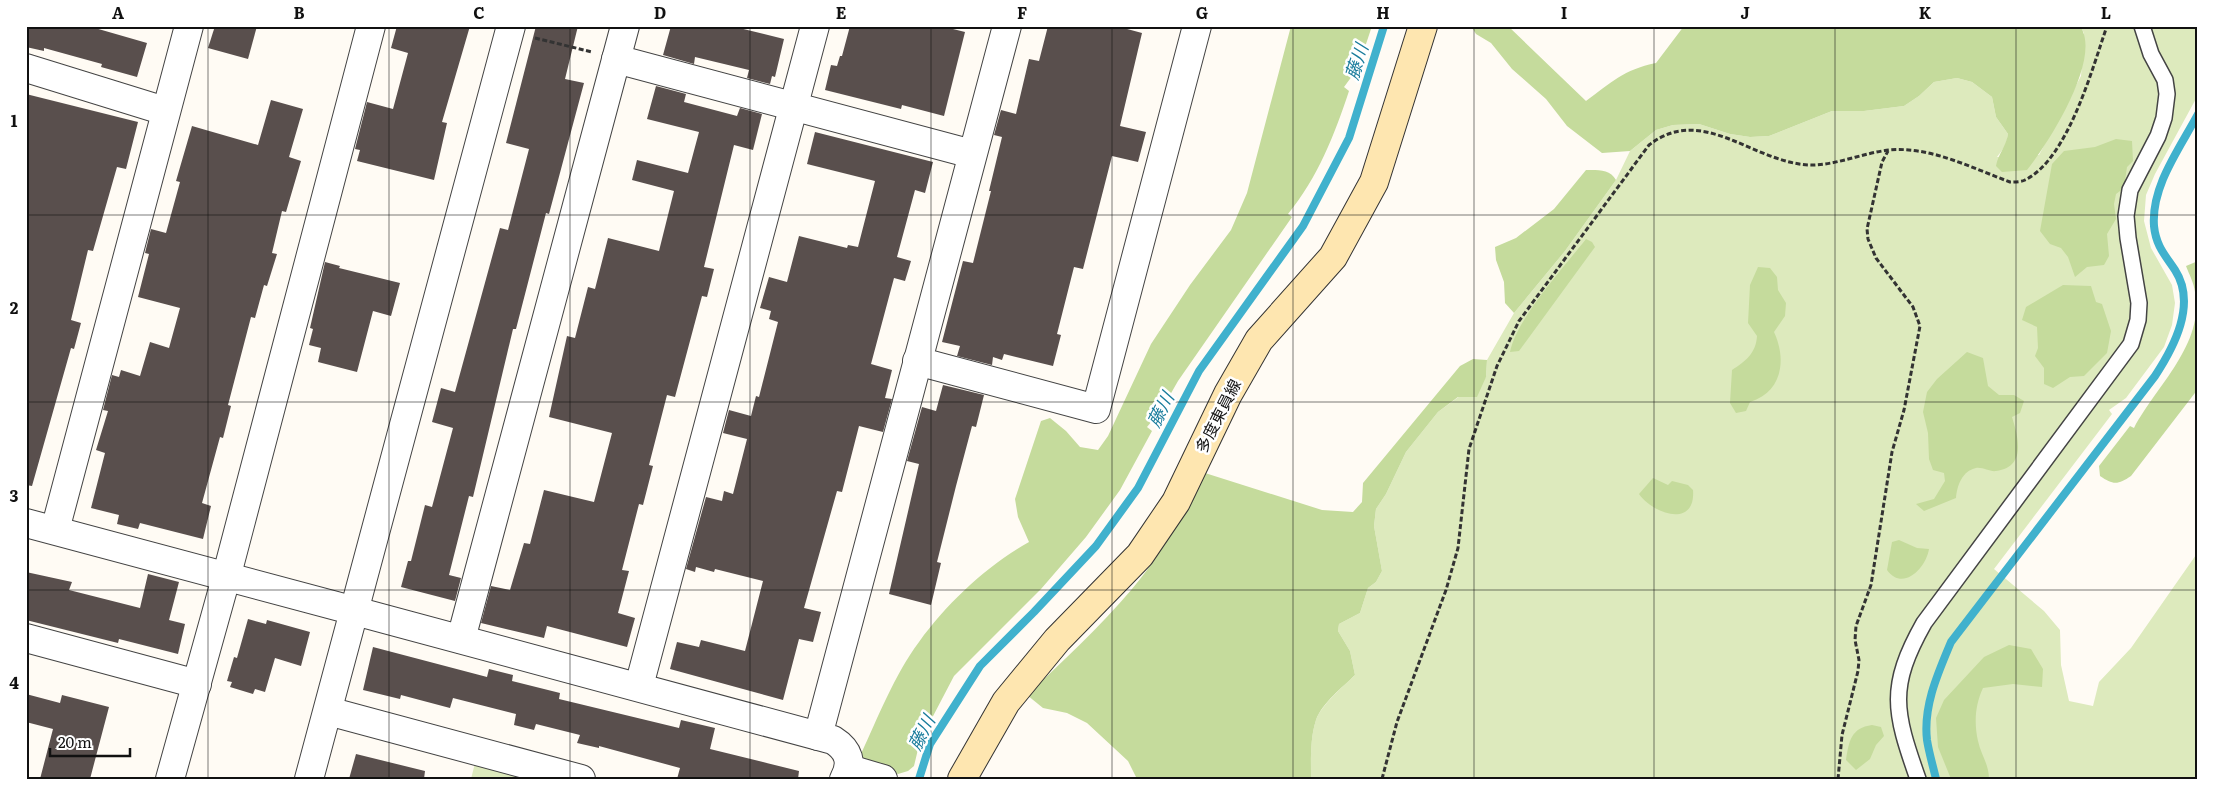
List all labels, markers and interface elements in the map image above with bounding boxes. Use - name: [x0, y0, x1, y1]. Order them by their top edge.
- text: A: [112, 0, 124, 24]
- text: B: [293, 0, 305, 24]
- text: C: [473, 0, 485, 24]
- text: D: [654, 0, 666, 24]
- text: E: [836, 0, 847, 24]
- text: F: [1017, 0, 1027, 24]
- text: G: [1196, 0, 1208, 24]
- text: H: [1376, 0, 1390, 24]
- text: I: [1561, 0, 1567, 24]
- text: J: [1740, 0, 1750, 24]
- text: K: [1919, 0, 1932, 24]
- text: L: [2101, 0, 2111, 24]
- water label: 藤川: [1337, 38, 1375, 83]
- text: 1: [11, 108, 18, 132]
- text: 2: [10, 295, 19, 319]
- street label: 多度東員線: [1188, 374, 1246, 457]
- water label: 藤川: [1139, 385, 1181, 431]
- text: 3: [10, 483, 19, 507]
- text: 4: [9, 670, 19, 694]
- water label: 藤川: [900, 708, 942, 754]
- scale bar: [50, 725, 130, 757]
- text: 20 m: [58, 730, 92, 753]

